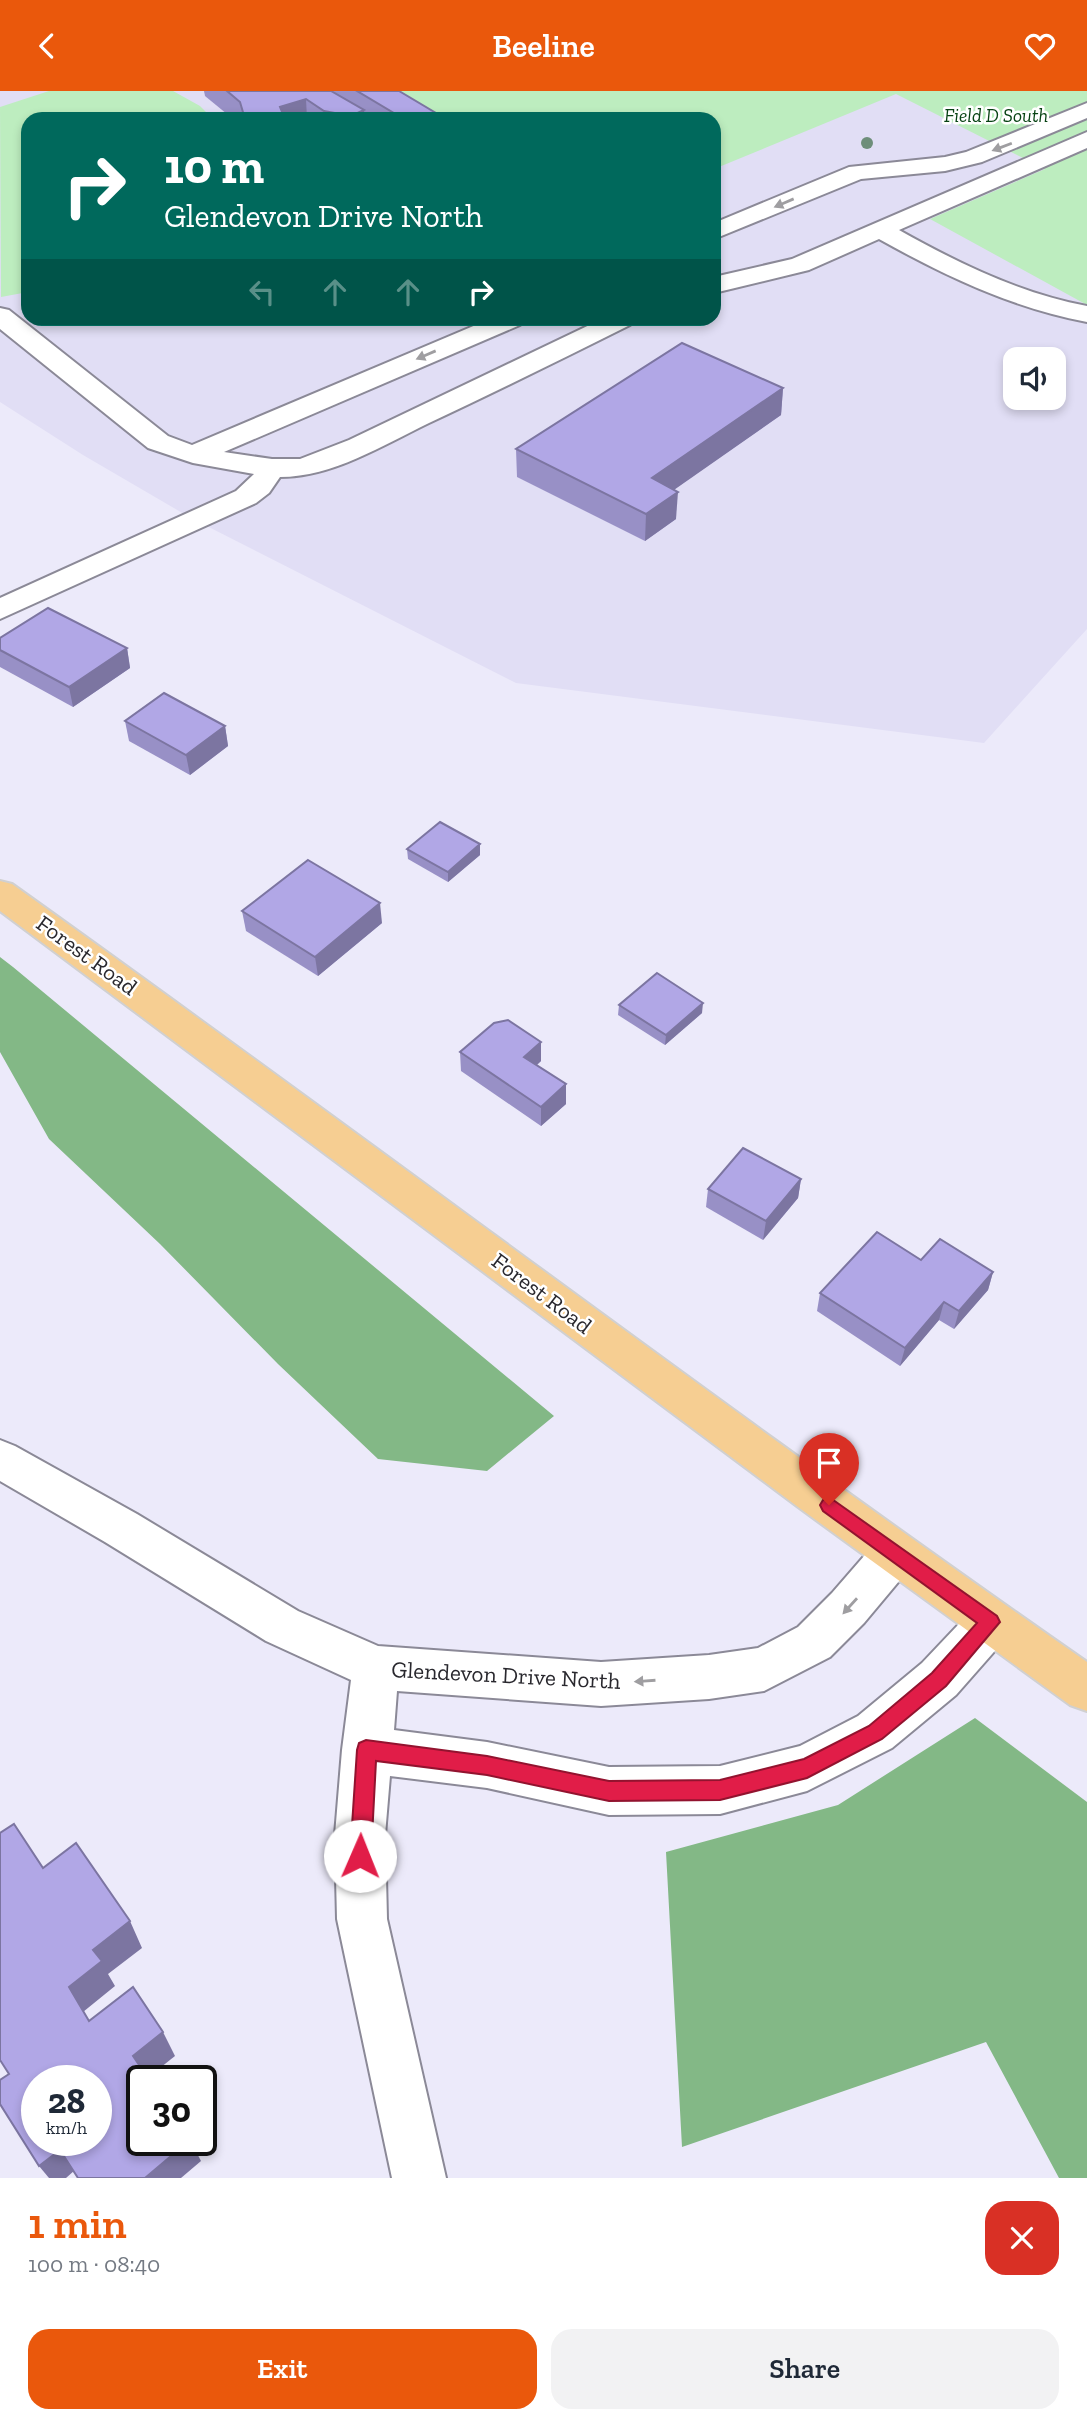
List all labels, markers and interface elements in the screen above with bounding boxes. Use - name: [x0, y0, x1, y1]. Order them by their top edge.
- icon: back: [28, 27, 66, 65]
- text: Beeline: [492, 27, 595, 65]
- icon: heart: [1021, 27, 1059, 65]
- park label: Field D South: [944, 104, 1048, 127]
- text: 10 m: [164, 137, 264, 196]
- icon: right: [49, 140, 140, 231]
- one-way arrow: [991, 141, 1012, 152]
- text: Glendevon Drive North: [164, 197, 483, 235]
- one-way arrow: [773, 197, 794, 208]
- icon: left: [243, 273, 281, 311]
- icon: ahead: [316, 273, 354, 311]
- icon: ahead: [389, 273, 427, 311]
- icon: right: [462, 273, 500, 311]
- map controls: [1003, 347, 1066, 410]
- button: sound: [1003, 347, 1066, 410]
- one-way arrow: [415, 350, 436, 361]
- street label: Forest Road: [31, 909, 143, 1001]
- street label: Forest Road: [486, 1246, 598, 1340]
- pin: [799, 1433, 859, 1505]
- icon: arrive: [810, 1444, 848, 1482]
- one-way arrow: [843, 1597, 858, 1614]
- street label: Glendevon Drive North: [391, 1655, 621, 1695]
- one-way arrow: [634, 1676, 656, 1687]
- position arrow: [323, 1819, 397, 1893]
- speed limit sign: 30: [126, 2065, 217, 2156]
- text: 28: [48, 2080, 85, 2122]
- text: km/h: [46, 2117, 87, 2139]
- text: 1 min: [28, 2198, 127, 2249]
- button: close: [985, 2201, 1059, 2275]
- text: 100 m · 08:40: [28, 2250, 160, 2278]
- button: Exit: [28, 2329, 537, 2409]
- button: Share: [551, 2329, 1059, 2409]

